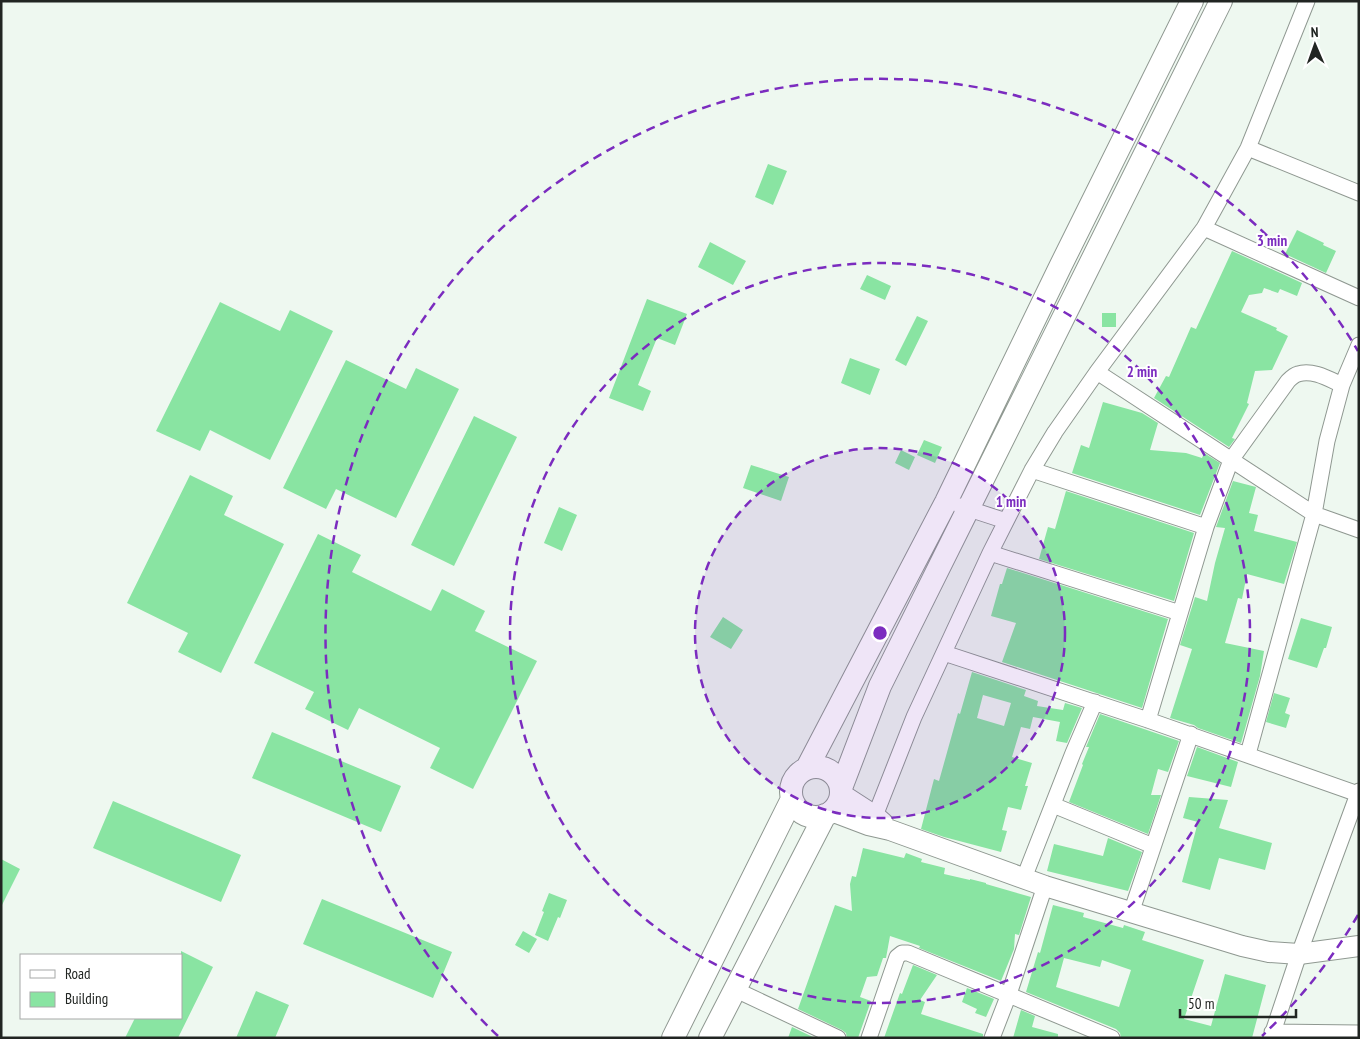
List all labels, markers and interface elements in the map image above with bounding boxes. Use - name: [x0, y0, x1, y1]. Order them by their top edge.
- north arrow: [1290, 20, 1340, 70]
- text: N: [1310, 23, 1319, 41]
- text: 3 min: [1257, 231, 1287, 250]
- text: 2 min: [1127, 362, 1157, 381]
- text: 1 min: [996, 492, 1026, 511]
- centre of rings: [871, 624, 889, 642]
- legend: [20, 954, 182, 1019]
- text: Road: [65, 964, 91, 983]
- scale bar: [1180, 986, 1296, 1018]
- text: Building: [65, 989, 108, 1008]
- text: 50 m: [1188, 994, 1214, 1013]

